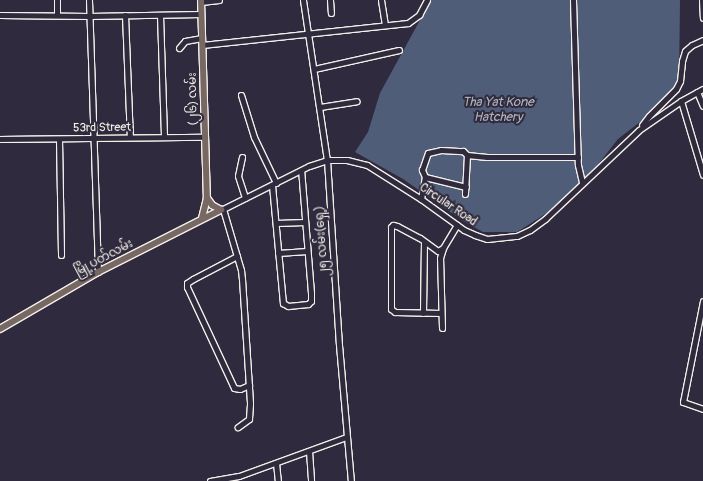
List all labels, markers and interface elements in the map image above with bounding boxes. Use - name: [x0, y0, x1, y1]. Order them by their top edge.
- street label: (၂၆) လမ်း: [185, 72, 201, 126]
- water label: Tha Yat Kone Hatchery: [462, 95, 534, 126]
- street label: 53rd Street: [73, 120, 131, 136]
- street label: Circular Road: [417, 181, 479, 229]
- street label: ၂၅ လမ်း(ရှေ့): [312, 205, 332, 277]
- street label: မြို့ပတ်လမ်း: [72, 237, 136, 279]

